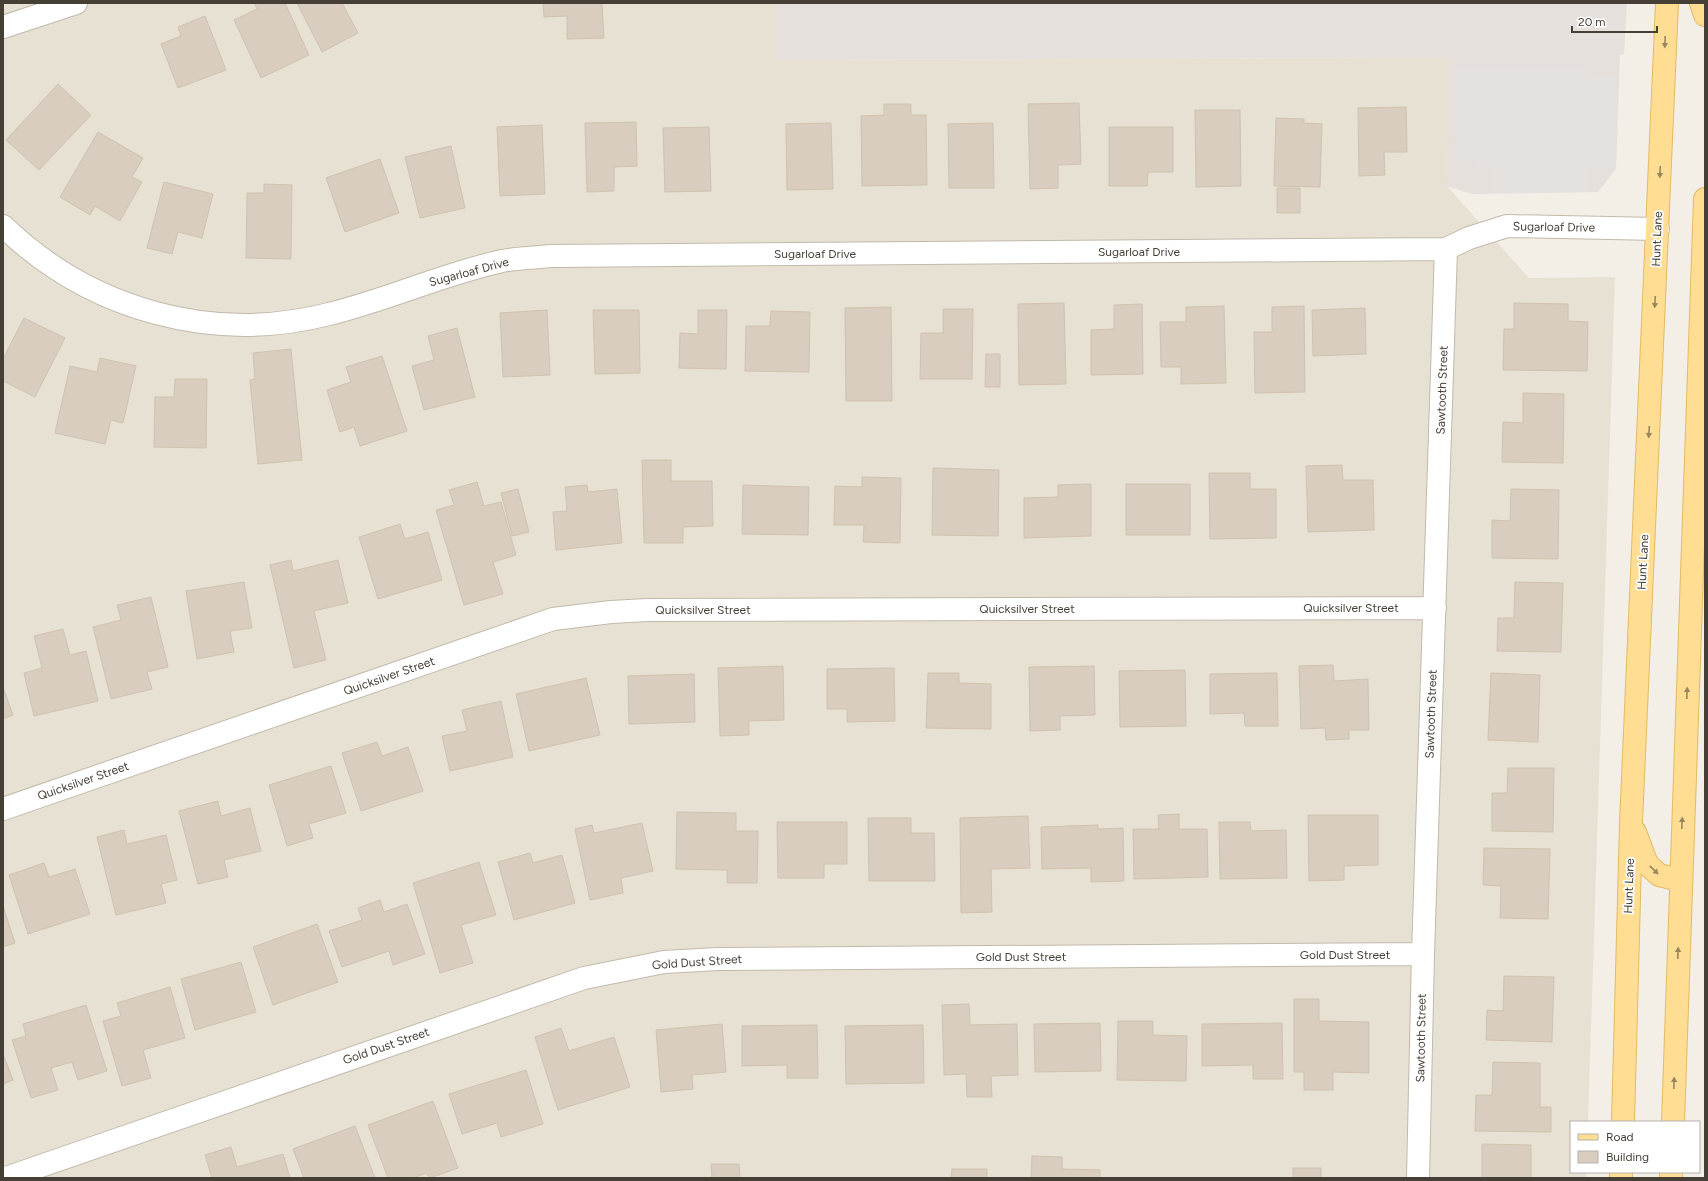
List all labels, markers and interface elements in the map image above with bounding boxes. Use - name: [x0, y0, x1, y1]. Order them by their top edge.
- scale bar: [1572, 8, 1657, 34]
- text: 20 m: [1578, 15, 1606, 29]
- one-way arrow: [1662, 36, 1668, 49]
- one-way arrow: [1657, 166, 1663, 179]
- street label: Hunt Lane: [1649, 211, 1665, 267]
- street label: Sugarloaf Drive: [1513, 219, 1596, 235]
- street label: Sugarloaf Drive: [1098, 245, 1181, 259]
- street label: Sugarloaf Drive: [774, 247, 857, 261]
- street label: Sugarloaf Drive: [428, 254, 511, 289]
- one-way arrow: [1651, 296, 1658, 308]
- street label: Sawtooth Street: [1433, 345, 1451, 435]
- one-way arrow: [1646, 426, 1652, 439]
- street label: Hunt Lane: [1635, 533, 1651, 590]
- street label: Quicksilver Street: [1303, 601, 1399, 615]
- street label: Quicksilver Street: [979, 602, 1075, 616]
- street label: Quicksilver Street: [655, 603, 751, 617]
- street label: Quicksilver Street: [342, 654, 437, 698]
- street label: Sawtooth Street: [1422, 669, 1440, 759]
- one-way arrow: [1684, 686, 1690, 699]
- street label: Quicksilver Street: [36, 759, 131, 803]
- one-way arrow: [1679, 817, 1686, 829]
- street label: Hunt Lane: [1621, 858, 1637, 914]
- one-way arrow: [1649, 866, 1659, 875]
- one-way arrow: [1675, 946, 1681, 959]
- street label: Gold Dust Street: [1300, 948, 1391, 962]
- street label: Gold Dust Street: [976, 950, 1067, 964]
- street label: Gold Dust Street: [651, 952, 743, 972]
- street label: Sawtooth Street: [1413, 993, 1429, 1083]
- street label: Gold Dust Street: [341, 1025, 431, 1067]
- one-way arrow: [1671, 1076, 1677, 1089]
- legend: [1570, 1121, 1700, 1173]
- text: Road: [1606, 1130, 1634, 1144]
- text: Building: [1606, 1150, 1649, 1164]

